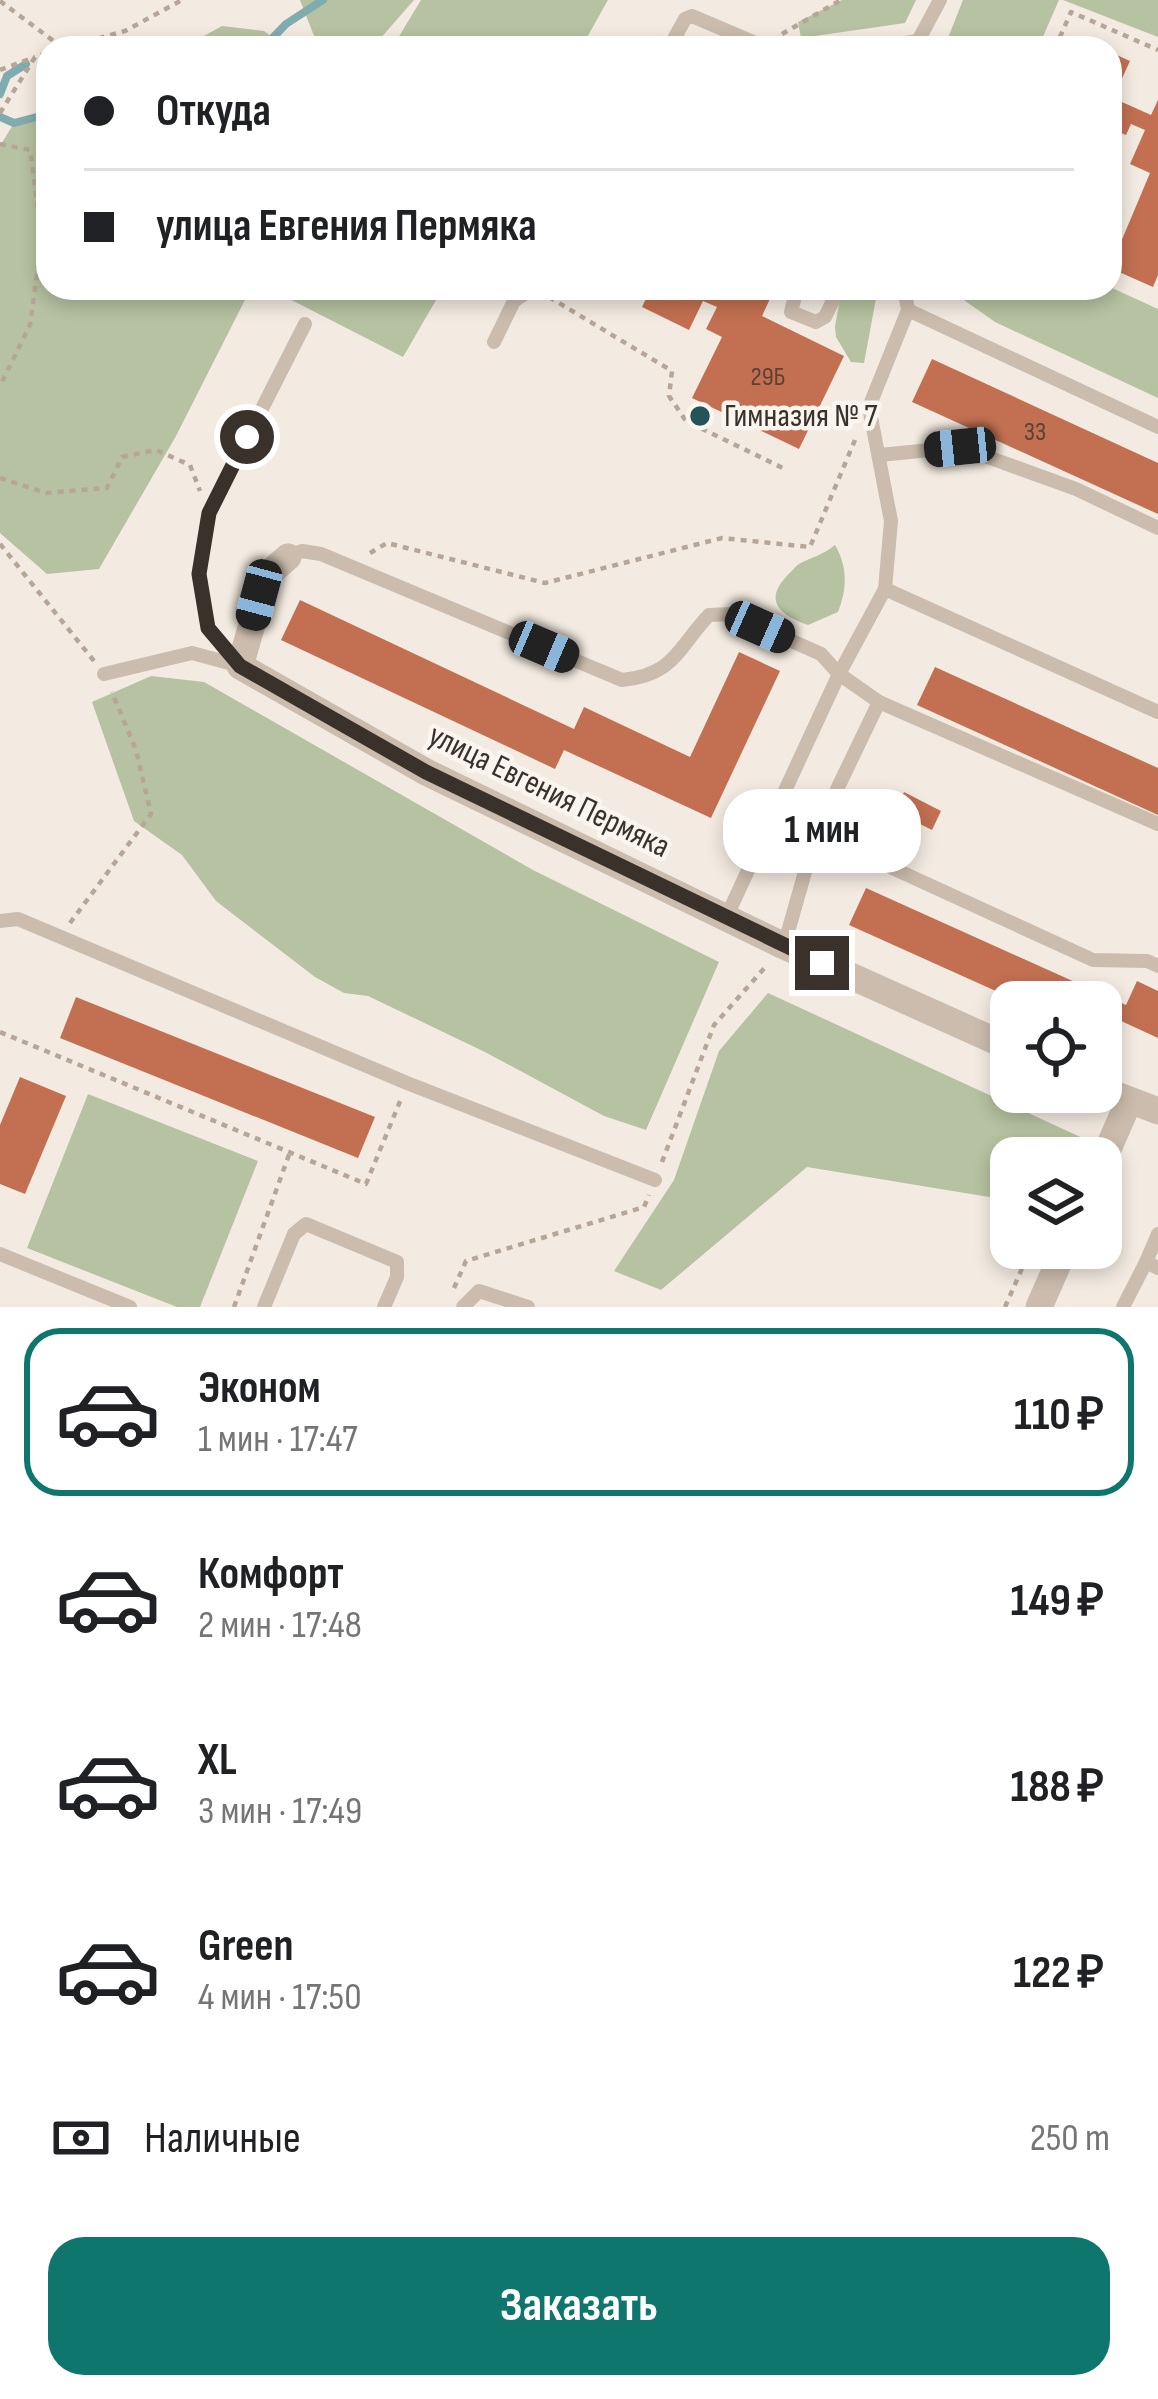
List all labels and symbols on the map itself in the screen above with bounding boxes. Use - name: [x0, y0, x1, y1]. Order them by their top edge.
- house number: 29Б: [751, 361, 785, 393]
- place label: Гимназия № 7: [724, 396, 878, 436]
- marker: Гимназия № 7: [687, 403, 713, 429]
- route start: [220, 410, 274, 464]
- house number: 33: [1024, 416, 1046, 448]
- car: [922, 425, 998, 469]
- car: [232, 556, 286, 634]
- car: [720, 596, 800, 658]
- car: [504, 616, 584, 678]
- street label: улица Евгения Пермяка: [422, 715, 676, 867]
- callout: 1 мин: [723, 789, 921, 873]
- route end: [795, 936, 849, 990]

